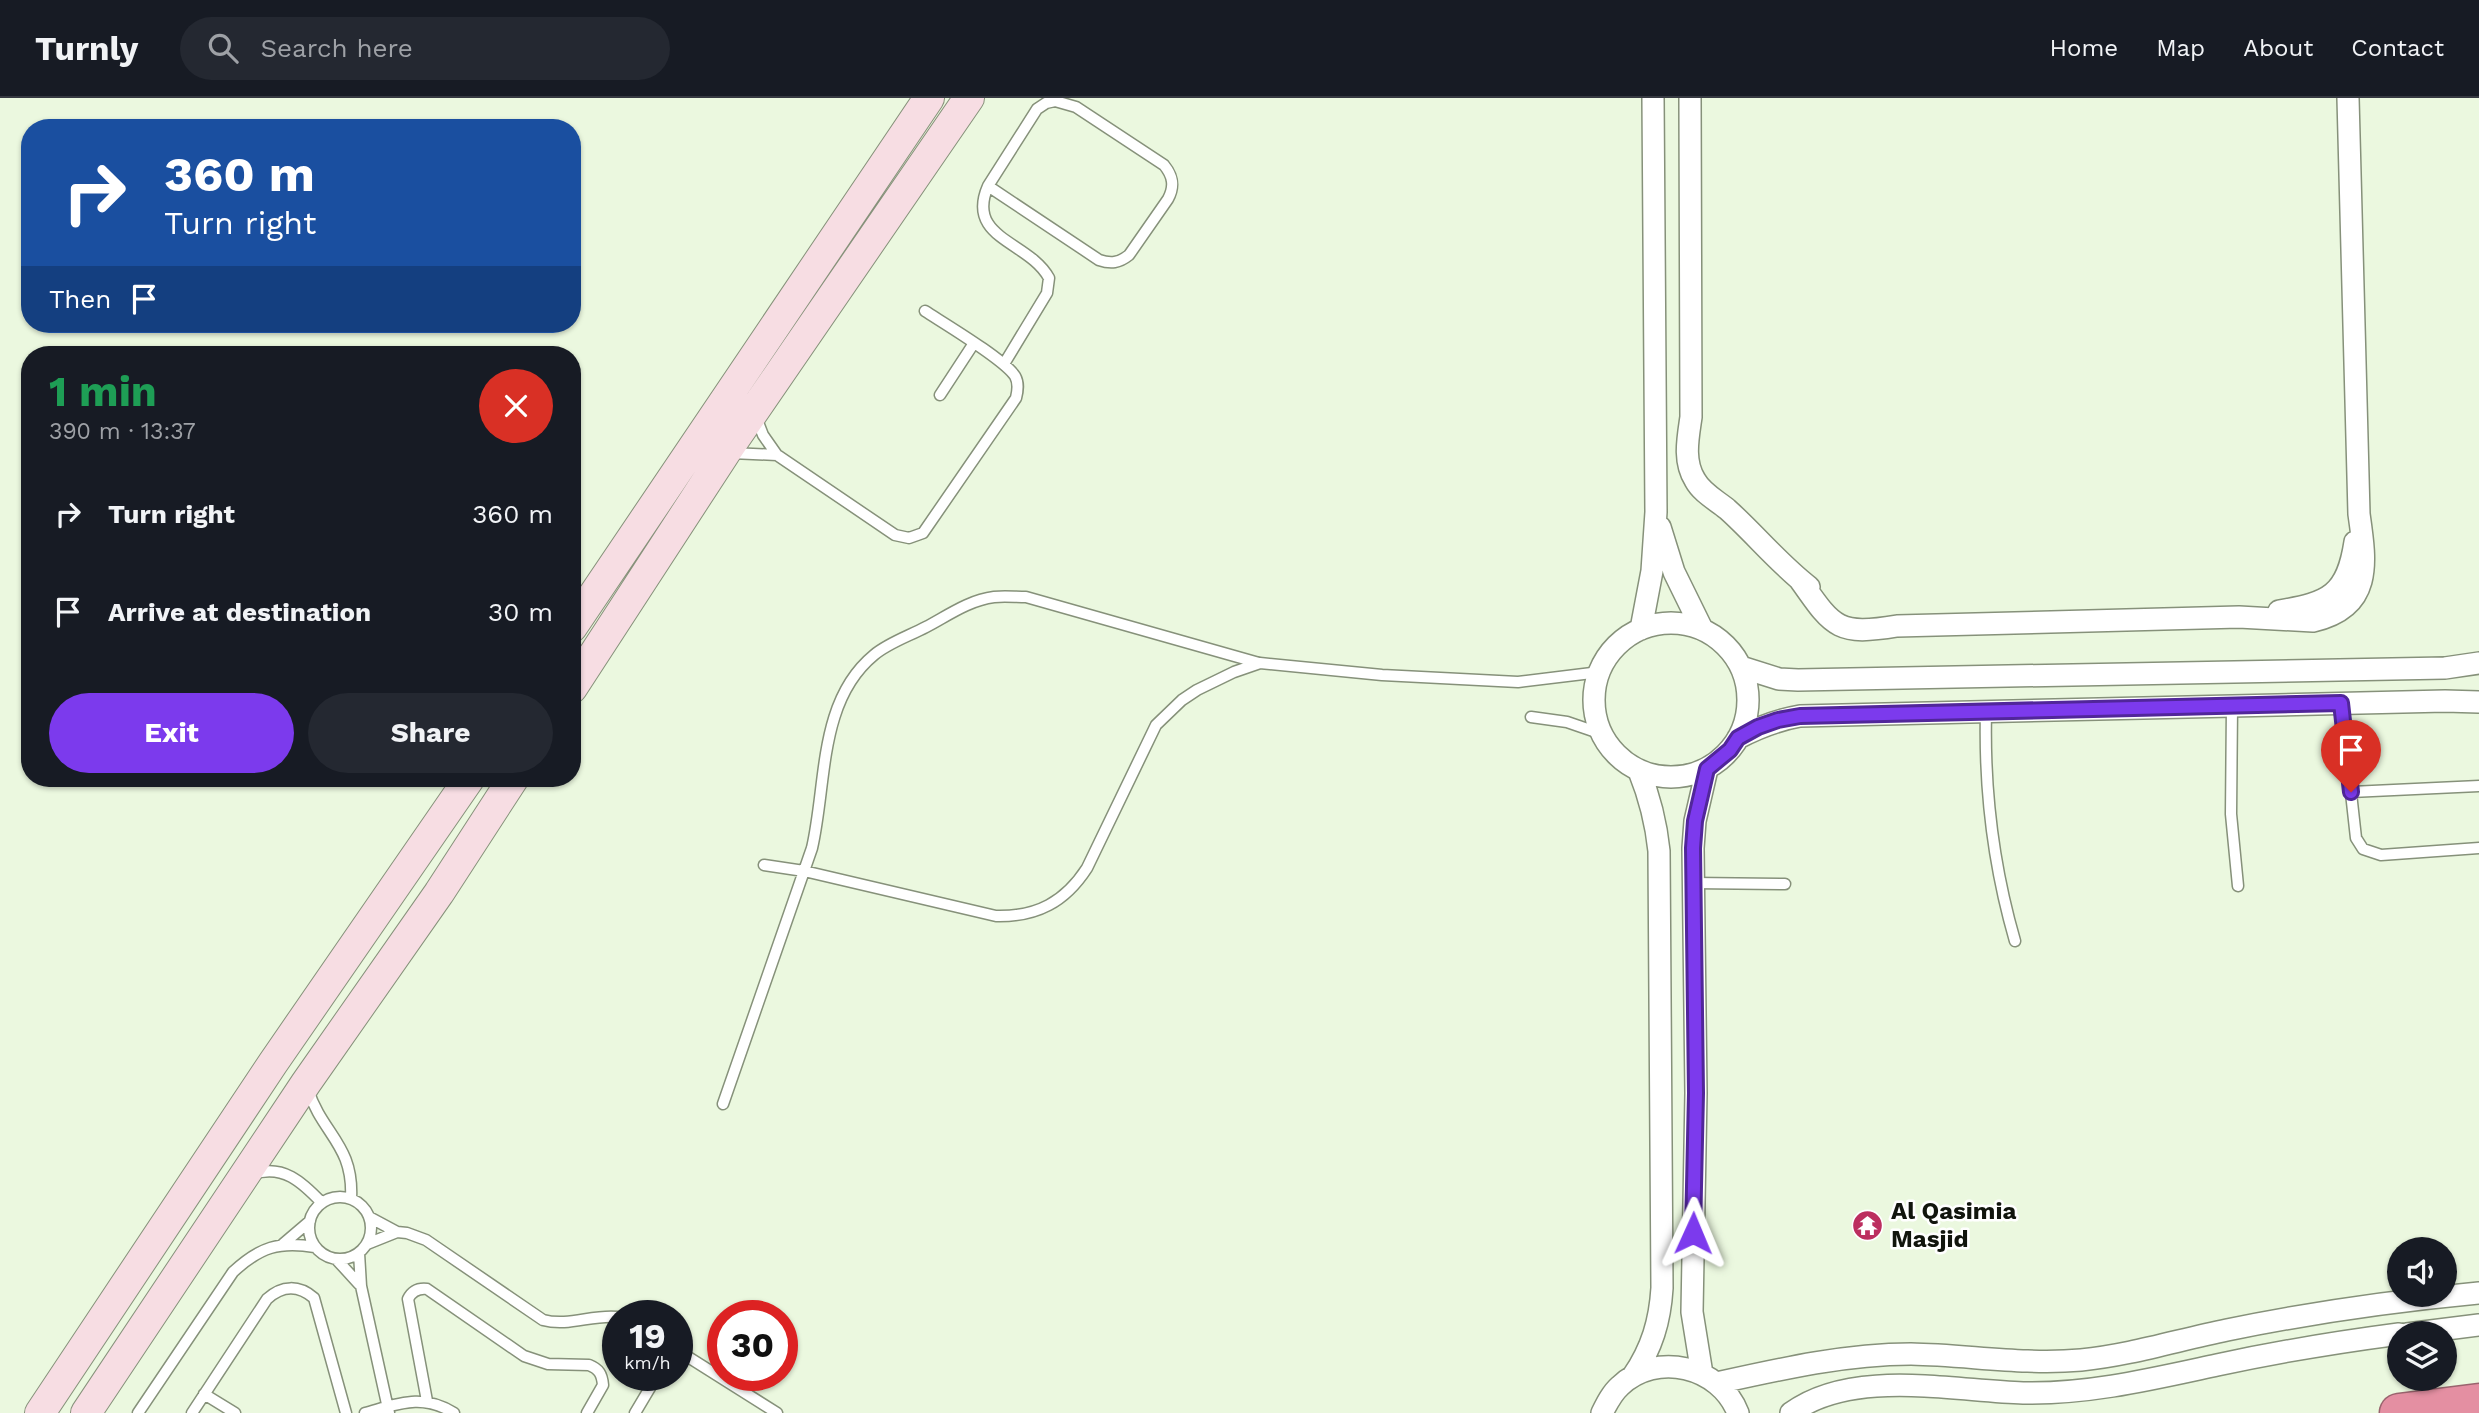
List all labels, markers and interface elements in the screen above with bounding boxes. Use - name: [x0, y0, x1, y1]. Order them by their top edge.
- search box: [180, 17, 670, 80]
- text: Turnly: [35, 29, 138, 68]
- icon: search: [204, 29, 242, 67]
- text: Search here: [260, 33, 413, 63]
- text: Home: [2050, 34, 2118, 62]
- text: Map: [2156, 34, 2205, 62]
- text: About: [2243, 34, 2313, 62]
- text: Contact: [2351, 34, 2444, 62]
- text: 360 m: [164, 145, 315, 203]
- icon: right: [49, 147, 140, 238]
- text: Turn right: [164, 204, 316, 242]
- icon: arrive: [125, 280, 163, 318]
- text: Then: [49, 284, 111, 314]
- text: 1 min: [49, 367, 157, 416]
- button: close: [479, 369, 553, 443]
- text: 390 m · 13:37: [49, 418, 196, 445]
- icon: right: [49, 495, 87, 533]
- text: Turn right: [108, 499, 235, 529]
- text: 360 m: [472, 499, 553, 529]
- icon: arrive: [49, 593, 87, 631]
- text: Arrive at destination: [108, 597, 371, 627]
- text: 30 m: [488, 597, 553, 627]
- button: Exit: [49, 693, 294, 773]
- button: Share: [308, 693, 553, 773]
- pin: [2321, 720, 2381, 792]
- icon: arrive: [2332, 731, 2370, 769]
- position arrow: [1656, 1196, 1730, 1270]
- place label: Al Qasimia Masjid: [1891, 1197, 2016, 1253]
- temple icon: Al Qasimia Masjid: [1851, 1208, 1885, 1242]
- map controls: [2387, 1237, 2457, 1391]
- button: sound: [2387, 1237, 2457, 1307]
- speed limit sign: 30: [707, 1300, 798, 1391]
- text: 19: [629, 1315, 666, 1357]
- button: layers: [2387, 1321, 2457, 1391]
- text: km/h: [624, 1352, 671, 1373]

